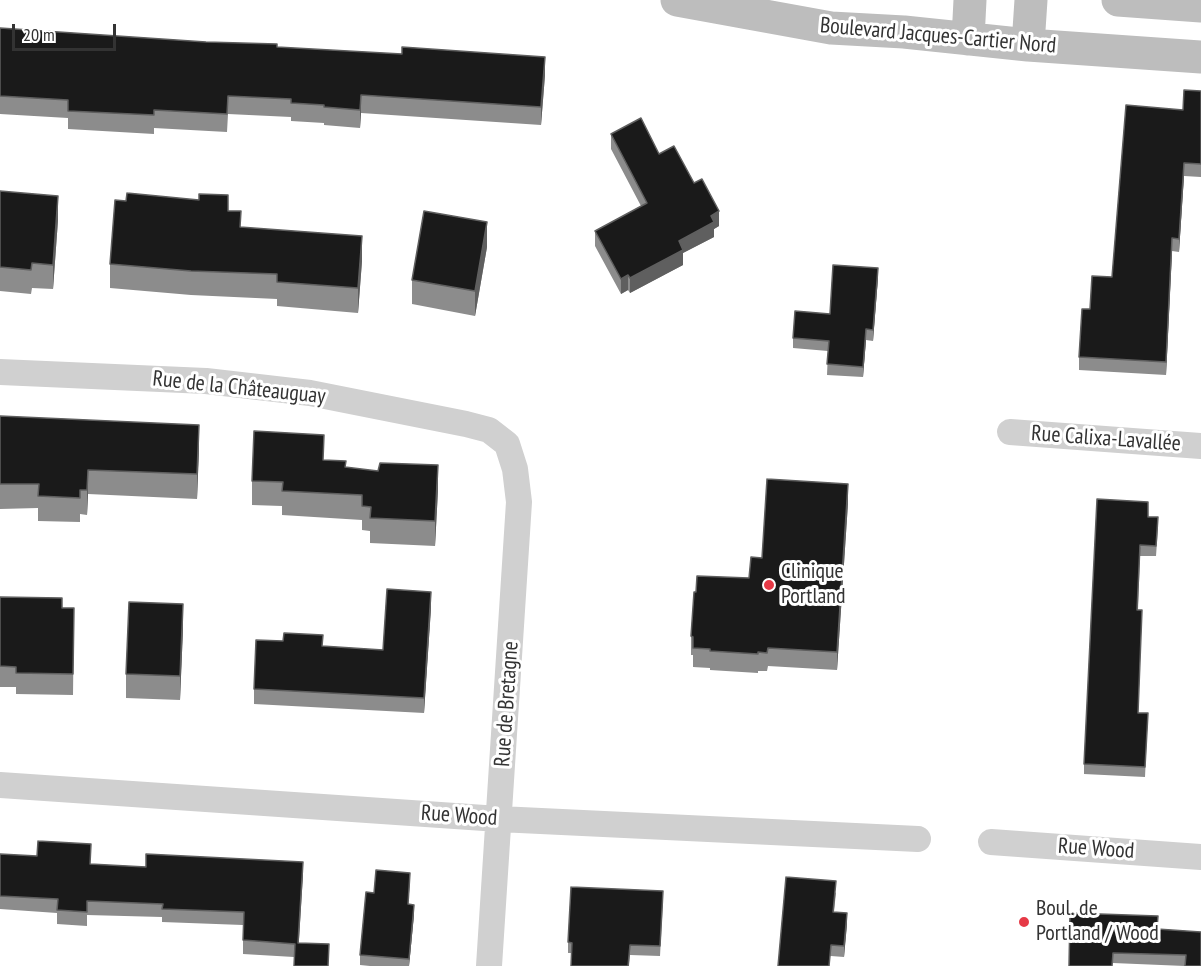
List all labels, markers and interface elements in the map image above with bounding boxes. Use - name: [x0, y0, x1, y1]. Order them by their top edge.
- scale bar: [15, 12, 118, 50]
- street label: Boulevard Jacques-Cartier Nord: [819, 13, 1057, 59]
- text: 20 m: [23, 23, 55, 46]
- street label: Rue de la Châteauguay: [151, 366, 327, 410]
- street label: Rue Calixa-Lavallée: [1030, 421, 1182, 457]
- place label: Clinique Portland: [781, 559, 846, 610]
- marker: Clinique Portland: [762, 578, 776, 592]
- street label: Rue de Bretagne: [489, 640, 525, 768]
- street label: Rue Wood: [420, 800, 498, 832]
- street label: Rue Wood: [1057, 833, 1135, 865]
- place label: Boul. de Portland / Wood: [1036, 896, 1159, 948]
- marker: Boul. de Portland / Wood: [1017, 915, 1031, 929]

